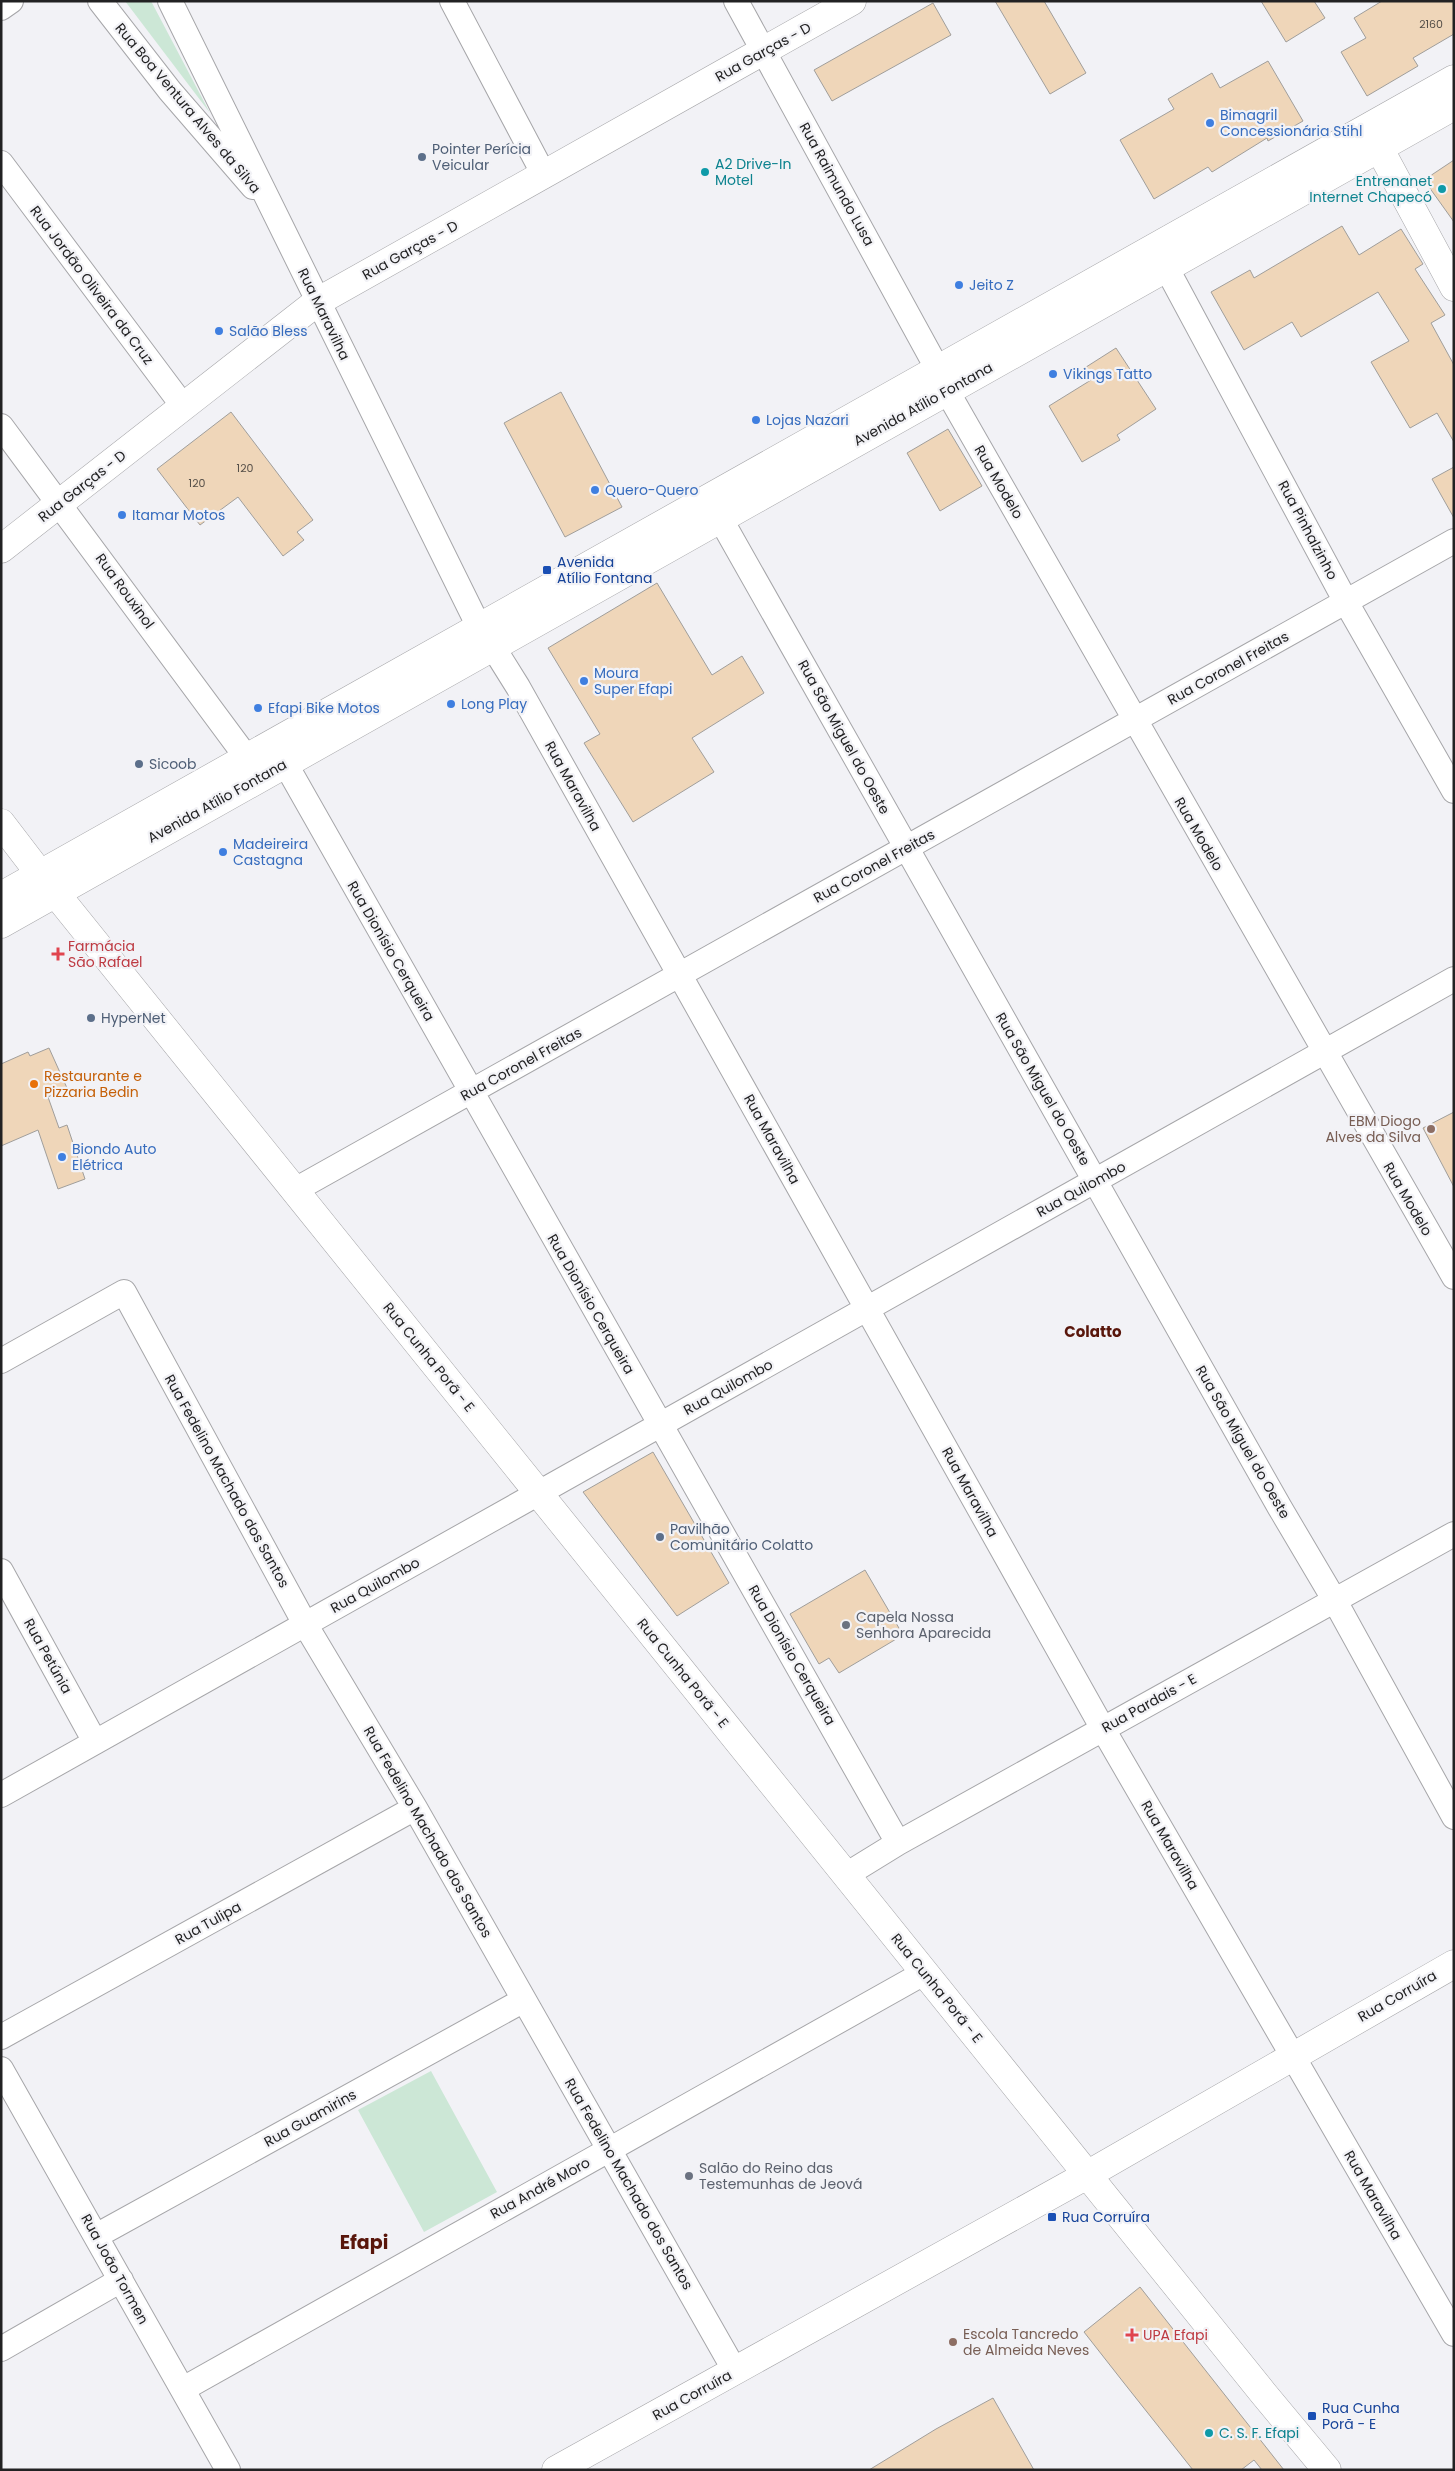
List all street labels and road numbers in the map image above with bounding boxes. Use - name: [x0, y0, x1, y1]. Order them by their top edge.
- street label: Rua Garças - D: [712, 17, 815, 87]
- street label: Rua Boa Ventura Alves da Silva: [111, 19, 265, 197]
- street label: Rua Raimundo Lusa: [795, 119, 879, 249]
- street label: Rua Jordão Oliveira da Cruz: [26, 201, 158, 369]
- street label: Rua Garças - D: [359, 215, 462, 285]
- street label: Rua Maravilha: [293, 265, 355, 363]
- street label: Avenida Atílio Fontana: [850, 357, 996, 451]
- street label: Rua Modelo: [970, 441, 1028, 523]
- street label: Rua Garças - D: [34, 445, 130, 527]
- street label: Rua Pinhalzinho: [1273, 477, 1343, 583]
- street label: Rua Rouxinol: [91, 549, 159, 633]
- street label: Rua Coronel Freitas: [1164, 626, 1292, 710]
- street label: Rua São Miguel do Oeste: [793, 656, 895, 818]
- street label: Rua Maravilha: [540, 737, 606, 835]
- street label: Avenida Atílio Fontana: [144, 754, 290, 848]
- street label: Rua Modelo: [1170, 793, 1228, 875]
- street label: Rua Coronel Freitas: [810, 824, 938, 908]
- street label: Rua Dionísio Cerqueira: [343, 877, 439, 1025]
- street label: Rua São Miguel do Oeste: [991, 1009, 1095, 1170]
- street label: Rua Coronel Freitas: [457, 1022, 585, 1106]
- street label: Rua Maravilha: [739, 1090, 805, 1188]
- street label: Rua Quilombo: [1033, 1156, 1129, 1222]
- street label: Rua Modelo: [1379, 1158, 1437, 1240]
- street label: Rua Dionísio Cerqueira: [543, 1230, 639, 1378]
- street label: Rua Cunha Porã - E: [379, 1298, 479, 1416]
- street label: Rua Quilombo: [680, 1354, 776, 1420]
- street label: Rua São Miguel do Oeste: [1191, 1362, 1295, 1523]
- street label: Rua Fedelino Machado dos Santos: [160, 1371, 294, 1591]
- street label: Rua Maravilha: [937, 1443, 1003, 1541]
- street label: Rua Quilombo: [327, 1552, 423, 1618]
- street label: Rua Dionísio Cerqueira: [744, 1581, 840, 1729]
- street label: Rua Cunha Porã - E: [633, 1614, 733, 1732]
- street label: Rua Petúnia: [19, 1615, 77, 1697]
- street label: Rua Pardais - E: [1098, 1669, 1200, 1737]
- street label: Rua Fedelino Machado dos Santos: [359, 1723, 497, 1941]
- street label: Rua Maravilha: [1136, 1797, 1204, 1893]
- street label: Rua Tulipa: [171, 1897, 245, 1949]
- street label: Rua Cunha Porã - E: [887, 1929, 987, 2047]
- street label: Rua Corruíra: [1354, 1965, 1440, 2027]
- street label: Rua Fedelino Machado dos Santos: [560, 2075, 698, 2293]
- street label: Rua Guamirins: [260, 2084, 360, 2152]
- street label: Rua Maravilha: [1339, 2147, 1407, 2243]
- street label: Rua André Moro: [486, 2152, 594, 2224]
- street label: Rua João Tormen: [76, 2210, 154, 2328]
- street label: Rua Corruíra: [649, 2365, 735, 2425]

